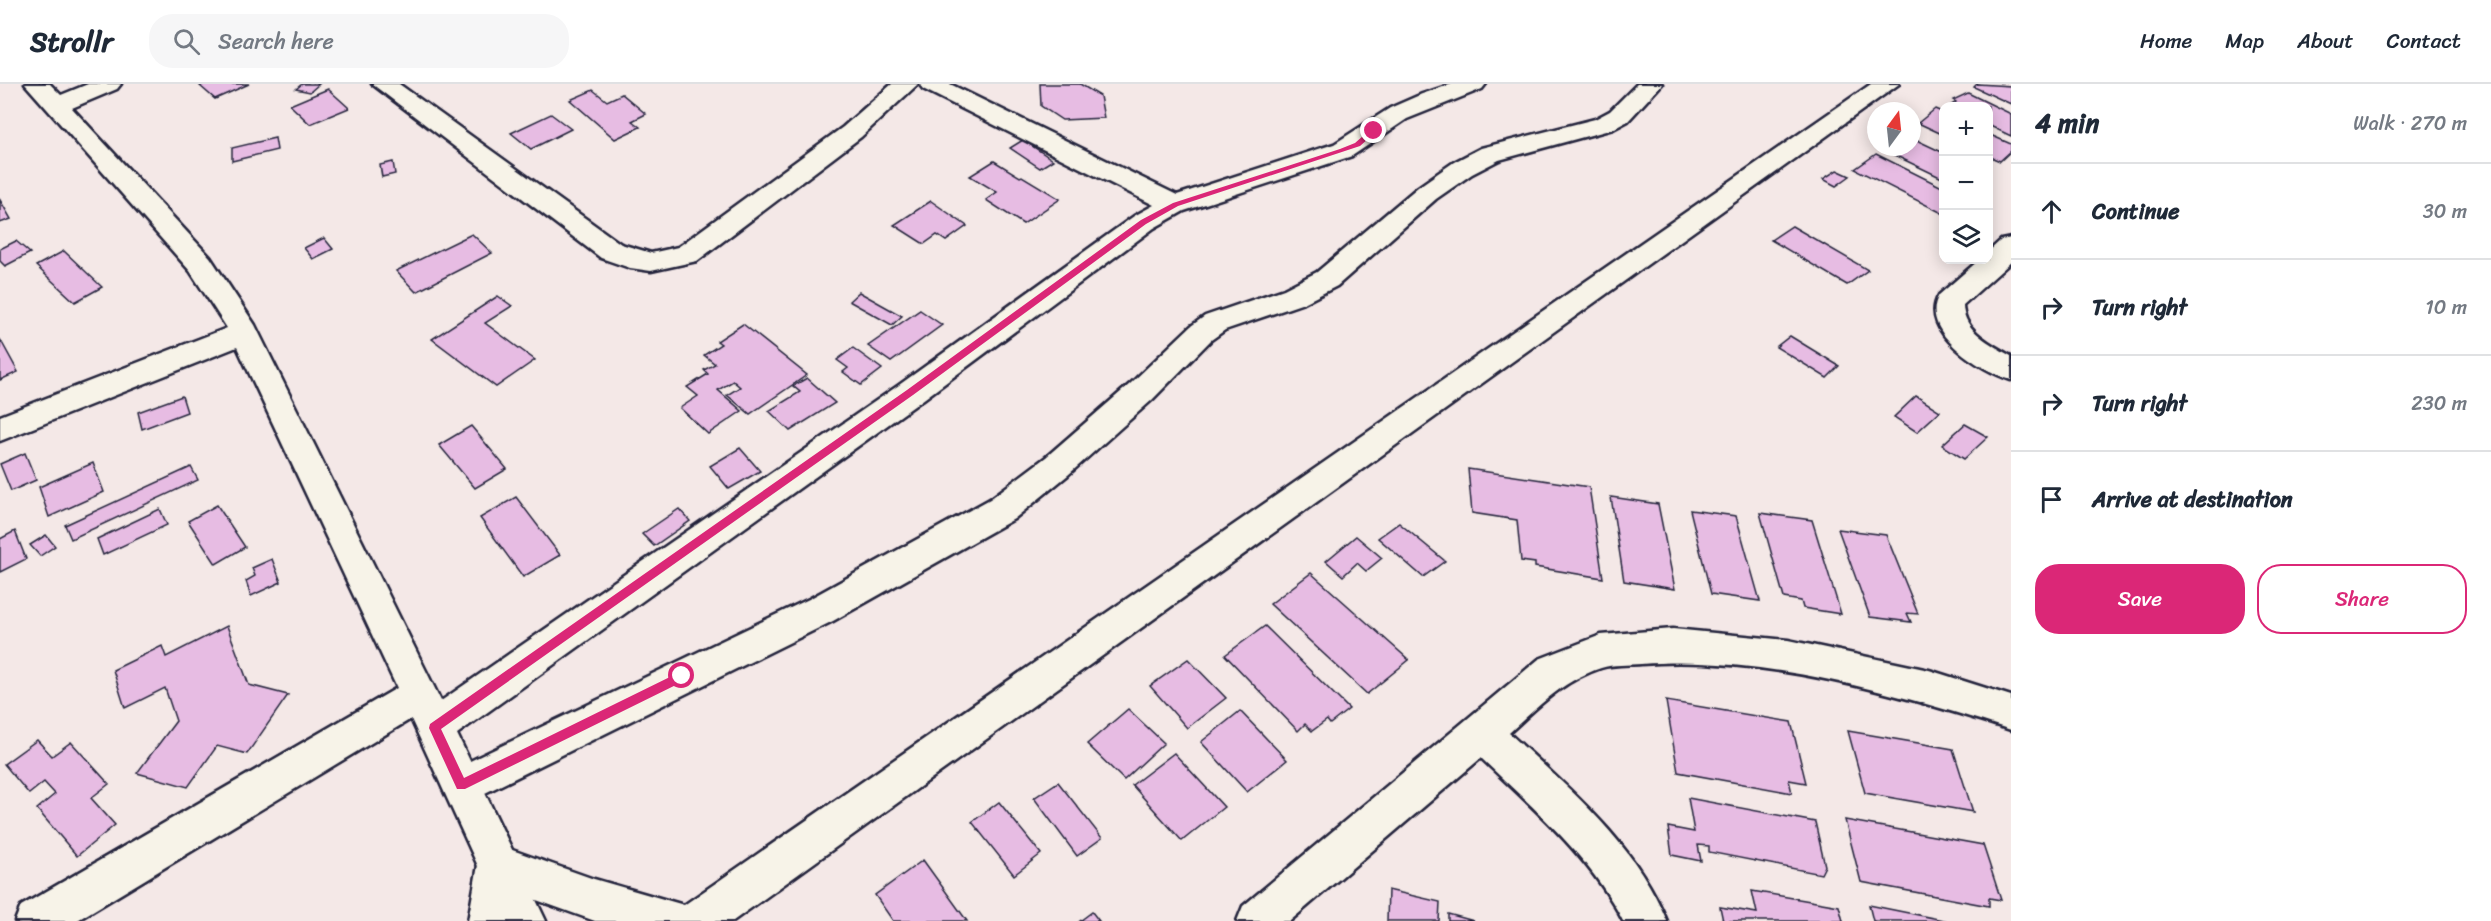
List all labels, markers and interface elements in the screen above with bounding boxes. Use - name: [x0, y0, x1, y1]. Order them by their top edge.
- search box: [149, 14, 569, 68]
- text: Strollr: [30, 17, 113, 66]
- text: Search here: [218, 22, 334, 61]
- text: Home: [2140, 22, 2192, 60]
- text: Map: [2225, 22, 2264, 60]
- text: About: [2297, 22, 2354, 60]
- text: Contact: [2387, 22, 2461, 60]
- icon: search: [170, 25, 203, 58]
- text: 4 min: [2035, 100, 2099, 146]
- north arrow: [1867, 102, 1921, 156]
- map controls: [1939, 102, 1993, 264]
- button: +: [1939, 102, 1993, 156]
- text: Walk · 270 m: [2353, 106, 2467, 141]
- route end: [1360, 117, 1386, 143]
- button: −: [1939, 156, 1993, 210]
- text: Continue: [2092, 192, 2180, 231]
- text: 30 m: [2423, 194, 2467, 229]
- icon: ahead: [2035, 195, 2068, 228]
- button: layers: [1939, 210, 1993, 264]
- text: Turn right: [2092, 288, 2187, 327]
- text: 10 m: [2425, 290, 2467, 325]
- icon: right: [2035, 291, 2068, 324]
- text: Turn right: [2092, 384, 2187, 423]
- text: 230 m: [2411, 386, 2467, 421]
- icon: right: [2035, 387, 2068, 420]
- text: Arrive at destination: [2092, 480, 2293, 519]
- icon: arrive: [2035, 483, 2068, 516]
- button: Save: [2035, 564, 2245, 634]
- button: Share: [2257, 564, 2467, 634]
- route start: [668, 662, 694, 688]

